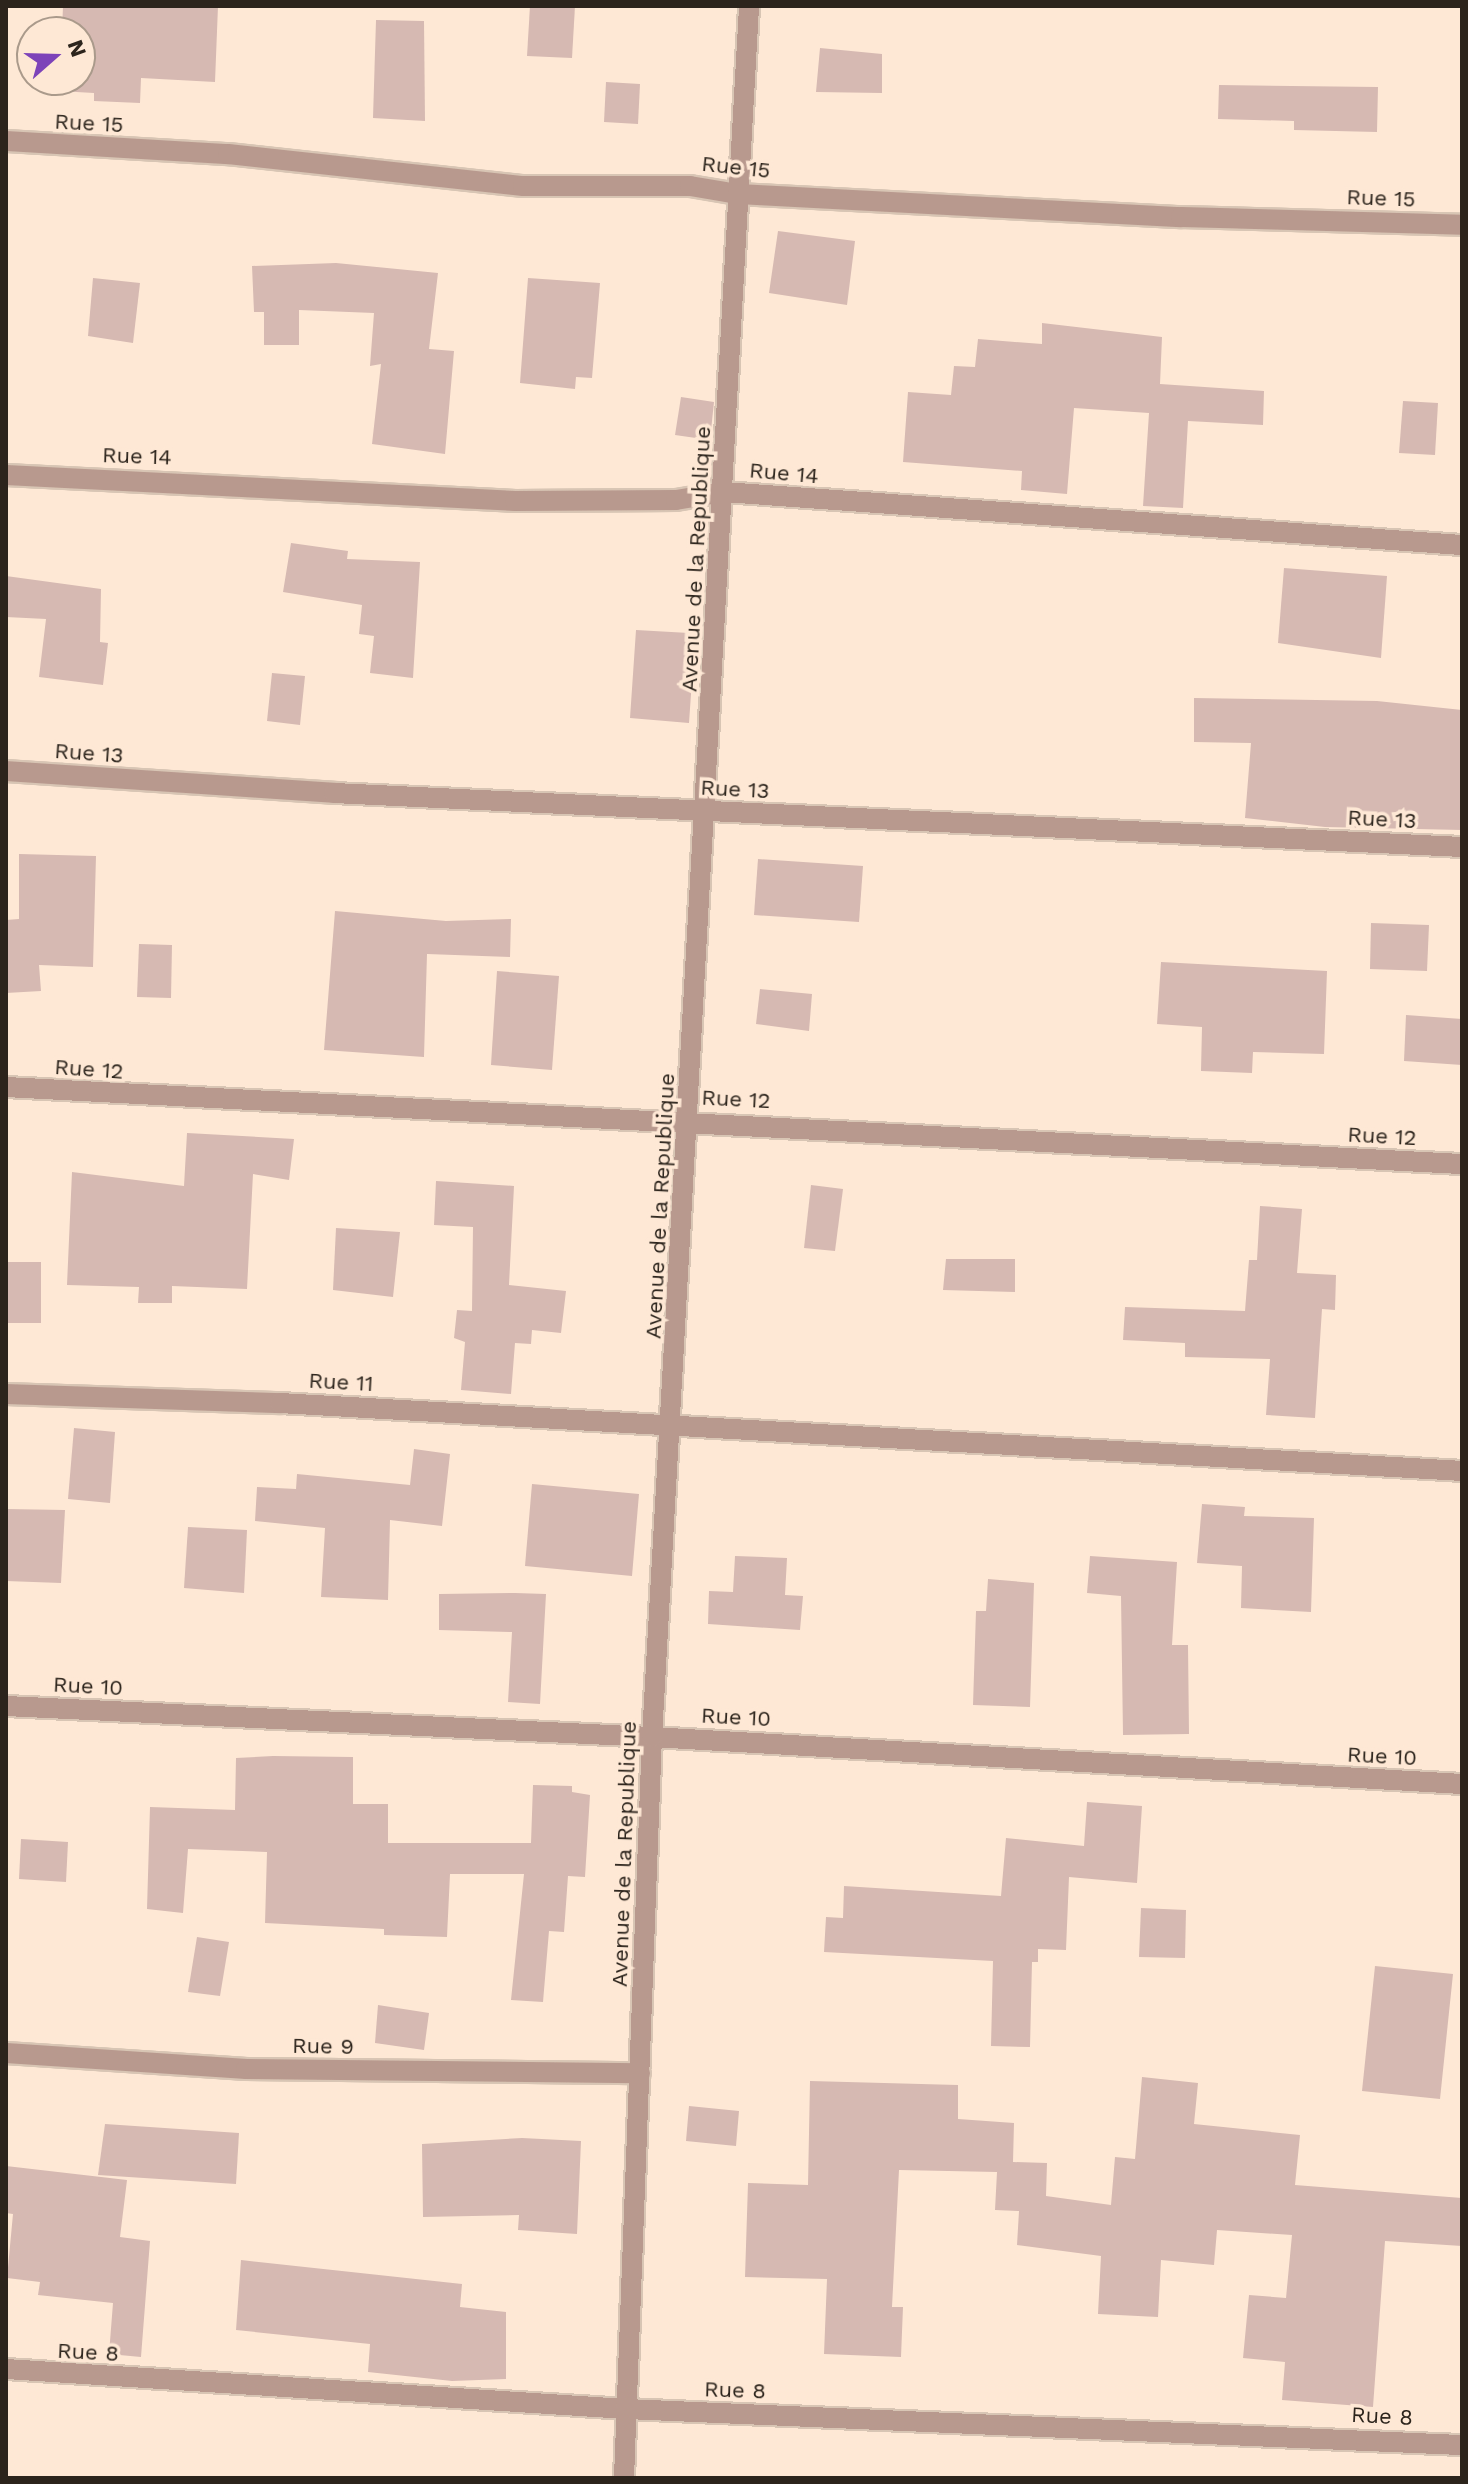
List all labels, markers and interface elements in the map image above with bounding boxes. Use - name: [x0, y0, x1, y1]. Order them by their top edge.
- north arrow: [16, 16, 96, 96]
- text: N: [63, 36, 92, 60]
- street label: Rue 15: [54, 108, 124, 138]
- street label: Rue 15: [700, 150, 772, 184]
- street label: Rue 15: [1346, 184, 1416, 212]
- street label: Avenue de la Republique: [676, 425, 716, 693]
- street label: Rue 14: [101, 442, 173, 470]
- street label: Rue 14: [748, 457, 820, 489]
- street label: Rue 13: [53, 737, 125, 769]
- street label: Rue 13: [700, 774, 770, 804]
- street label: Rue 13: [1347, 804, 1417, 834]
- street label: Rue 12: [53, 1053, 125, 1085]
- street label: Avenue de la Republique: [640, 1072, 680, 1340]
- street label: Rue 12: [701, 1084, 771, 1114]
- street label: Rue 12: [1347, 1121, 1417, 1151]
- street label: Rue 11: [308, 1367, 374, 1397]
- street label: Rue 10: [52, 1671, 124, 1701]
- street label: Rue 10: [700, 1702, 772, 1732]
- street label: Avenue de la Republique: [606, 1720, 642, 1988]
- street label: Rue 10: [1346, 1741, 1418, 1771]
- street label: Rue 9: [292, 2032, 354, 2060]
- street label: Rue 8: [56, 2337, 120, 2367]
- street label: Rue 8: [704, 2376, 766, 2404]
- street label: Rue 8: [1350, 2401, 1414, 2431]

